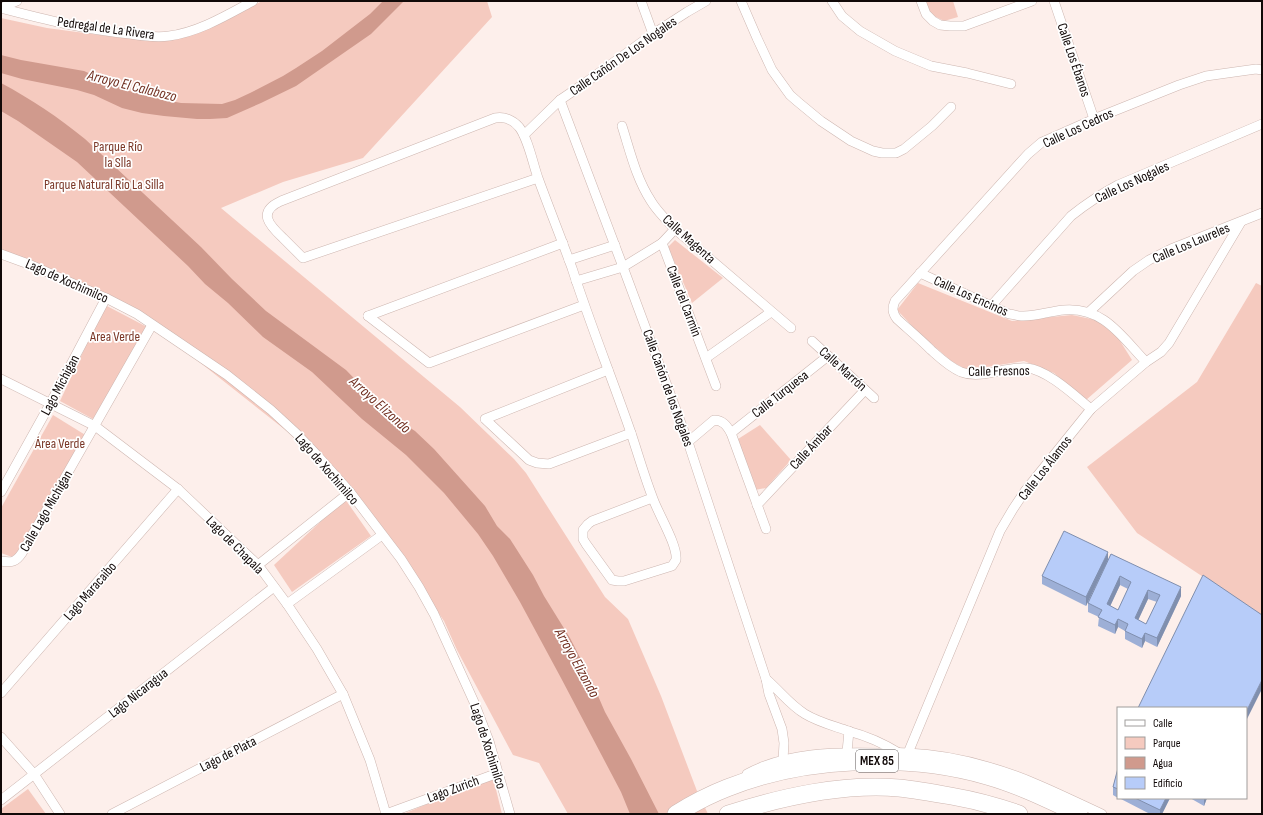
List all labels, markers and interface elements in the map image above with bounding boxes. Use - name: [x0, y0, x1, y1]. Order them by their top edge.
- street label: Pedregal de La Rivera: [56, 13, 156, 43]
- street label: Calle Cañón De Los Nogales: [566, 13, 680, 99]
- street label: Calle Los Ébanos: [1053, 21, 1095, 99]
- water label: Arroyo El Calabozo: [85, 66, 178, 106]
- street label: Calle Los Cedros: [1040, 104, 1116, 152]
- park label: Parque Río la Slla: [93, 138, 143, 171]
- street label: Calle Los Nogales: [1092, 157, 1172, 207]
- park label: Parque Natural Rio La Silla: [44, 176, 164, 193]
- street label: Calle Magenta: [659, 211, 719, 267]
- street label: Calle Los Laureles: [1150, 219, 1232, 267]
- street label: Lago de Xochimilco: [23, 255, 111, 307]
- street label: Calle del Carmín: [663, 263, 705, 339]
- street label: Calle Los Encinos: [931, 272, 1011, 320]
- street label: Calle Cañón de los Nogales: [639, 327, 697, 449]
- park label: Area Verde: [89, 328, 140, 345]
- street label: Calle Marrón: [816, 343, 870, 395]
- street label: Lago Michigan: [37, 352, 83, 418]
- street label: Calle Fresnos: [968, 362, 1030, 380]
- street label: Calle Turquesa: [748, 367, 812, 421]
- water label: Arroyo Elizondo: [345, 372, 415, 438]
- street label: Calle Ámbar: [786, 421, 836, 473]
- street label: Lago de Xochimilco: [291, 430, 363, 508]
- street label: Calle Los Álamos: [1015, 432, 1075, 504]
- park label: Área Verde: [34, 435, 85, 452]
- street label: Calle Lago Michigan: [16, 467, 76, 555]
- street label: Lago de Chapala: [202, 512, 268, 578]
- street label: Lago Maracaibo: [60, 558, 120, 624]
- water label: Arroyo Elizondo: [550, 624, 604, 701]
- street label: Lago Nicaragua: [105, 665, 171, 721]
- street label: Lago de Xochimilco: [466, 701, 510, 791]
- legend: [1117, 707, 1247, 799]
- text: Calle: [1153, 716, 1173, 731]
- street label: Lago de Plata: [197, 733, 259, 775]
- text: Parque: [1153, 736, 1181, 751]
- road number: MEX 85: [856, 750, 898, 772]
- text: Agua: [1152, 756, 1173, 771]
- street label: Lago Zurich: [425, 772, 481, 806]
- text: Edificio: [1153, 776, 1182, 791]

